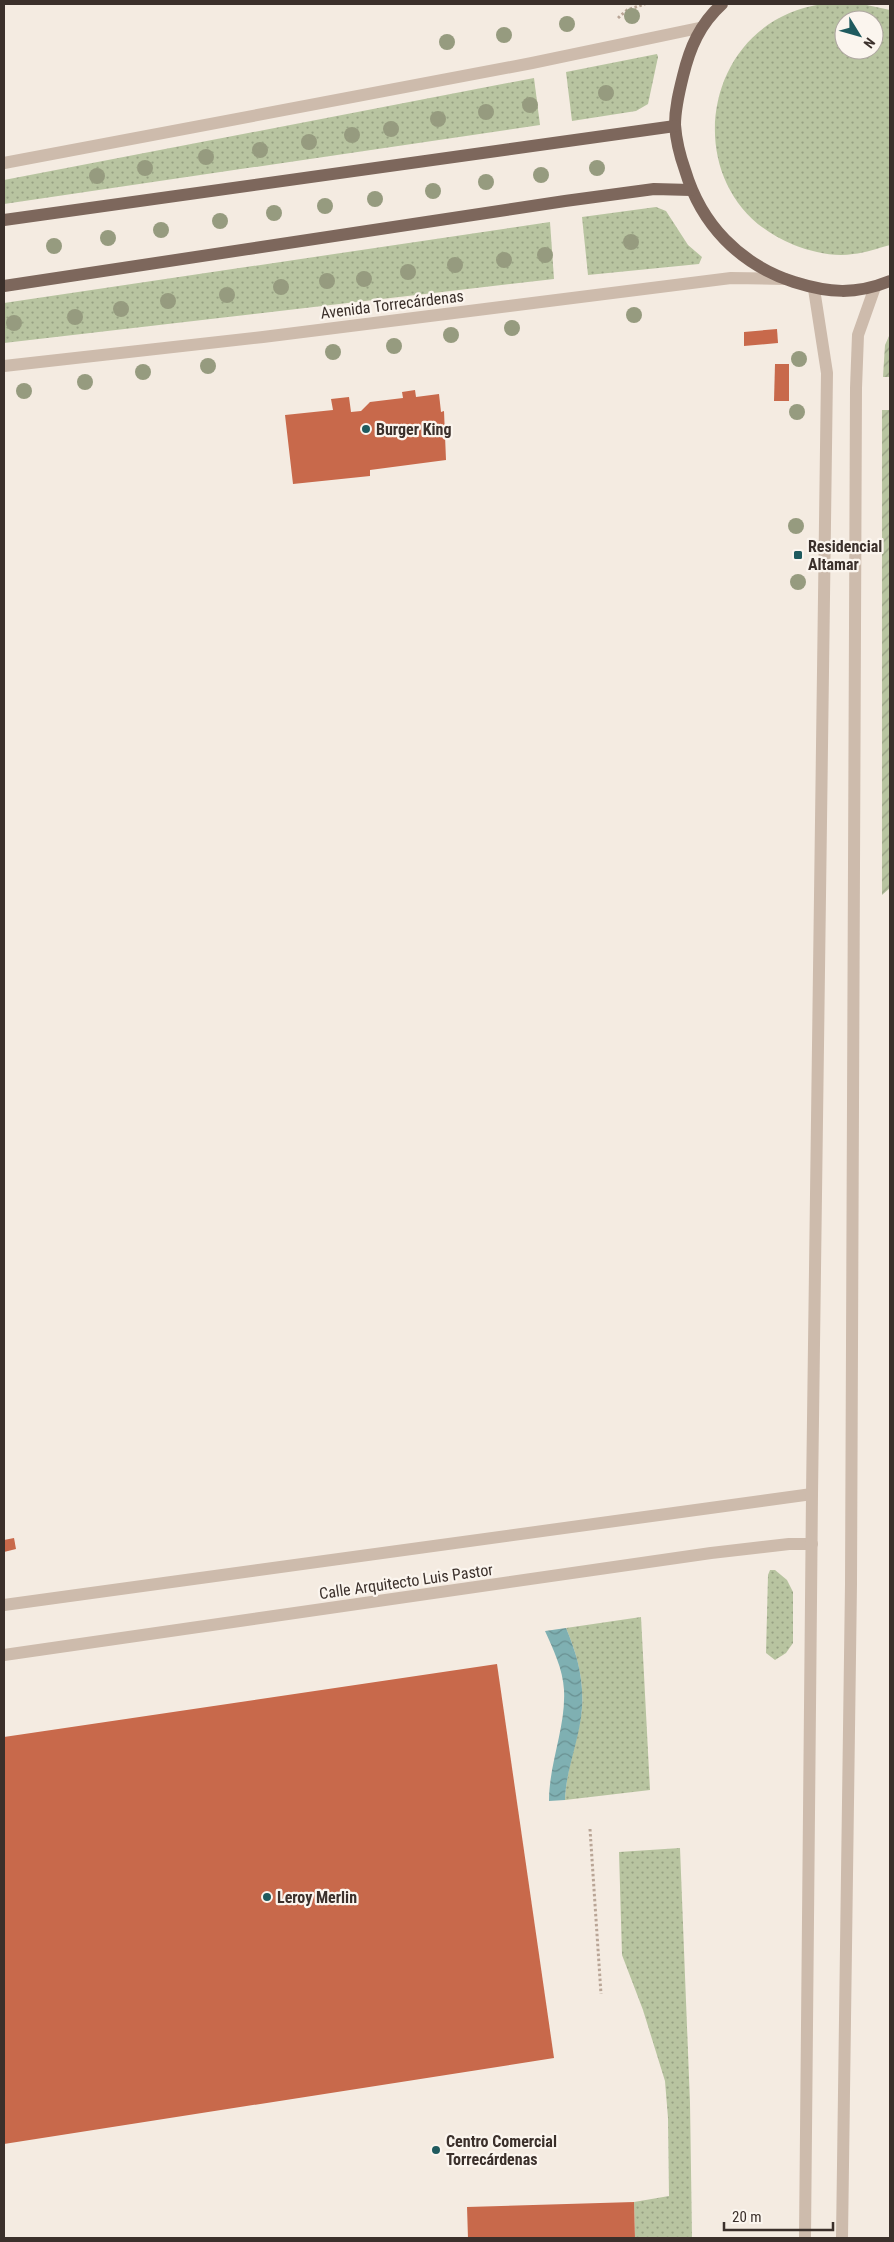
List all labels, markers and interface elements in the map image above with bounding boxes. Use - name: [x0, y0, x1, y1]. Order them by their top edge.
- north arrow: [834, 10, 884, 60]
- text: N: [860, 35, 878, 51]
- street label: Avenida Torrecárdenas: [319, 286, 465, 323]
- place label: Burger King: [376, 420, 452, 439]
- marker: Burger King: [360, 423, 372, 435]
- place label: Residencial Altamar: [808, 537, 882, 574]
- marker: Residencial Altamar: [792, 549, 804, 561]
- street label: Calle Arquitecto Luis Pastor: [318, 1560, 494, 1603]
- place label: Leroy Merlin: [277, 1888, 357, 1907]
- marker: Leroy Merlin: [261, 1891, 273, 1903]
- place label: Centro Comercial Torrecárdenas: [446, 2132, 557, 2169]
- marker: Centro Comercial Torrecárdenas: [430, 2144, 442, 2156]
- scale bar: [724, 2200, 833, 2232]
- text: 20 m: [732, 2208, 762, 2226]

